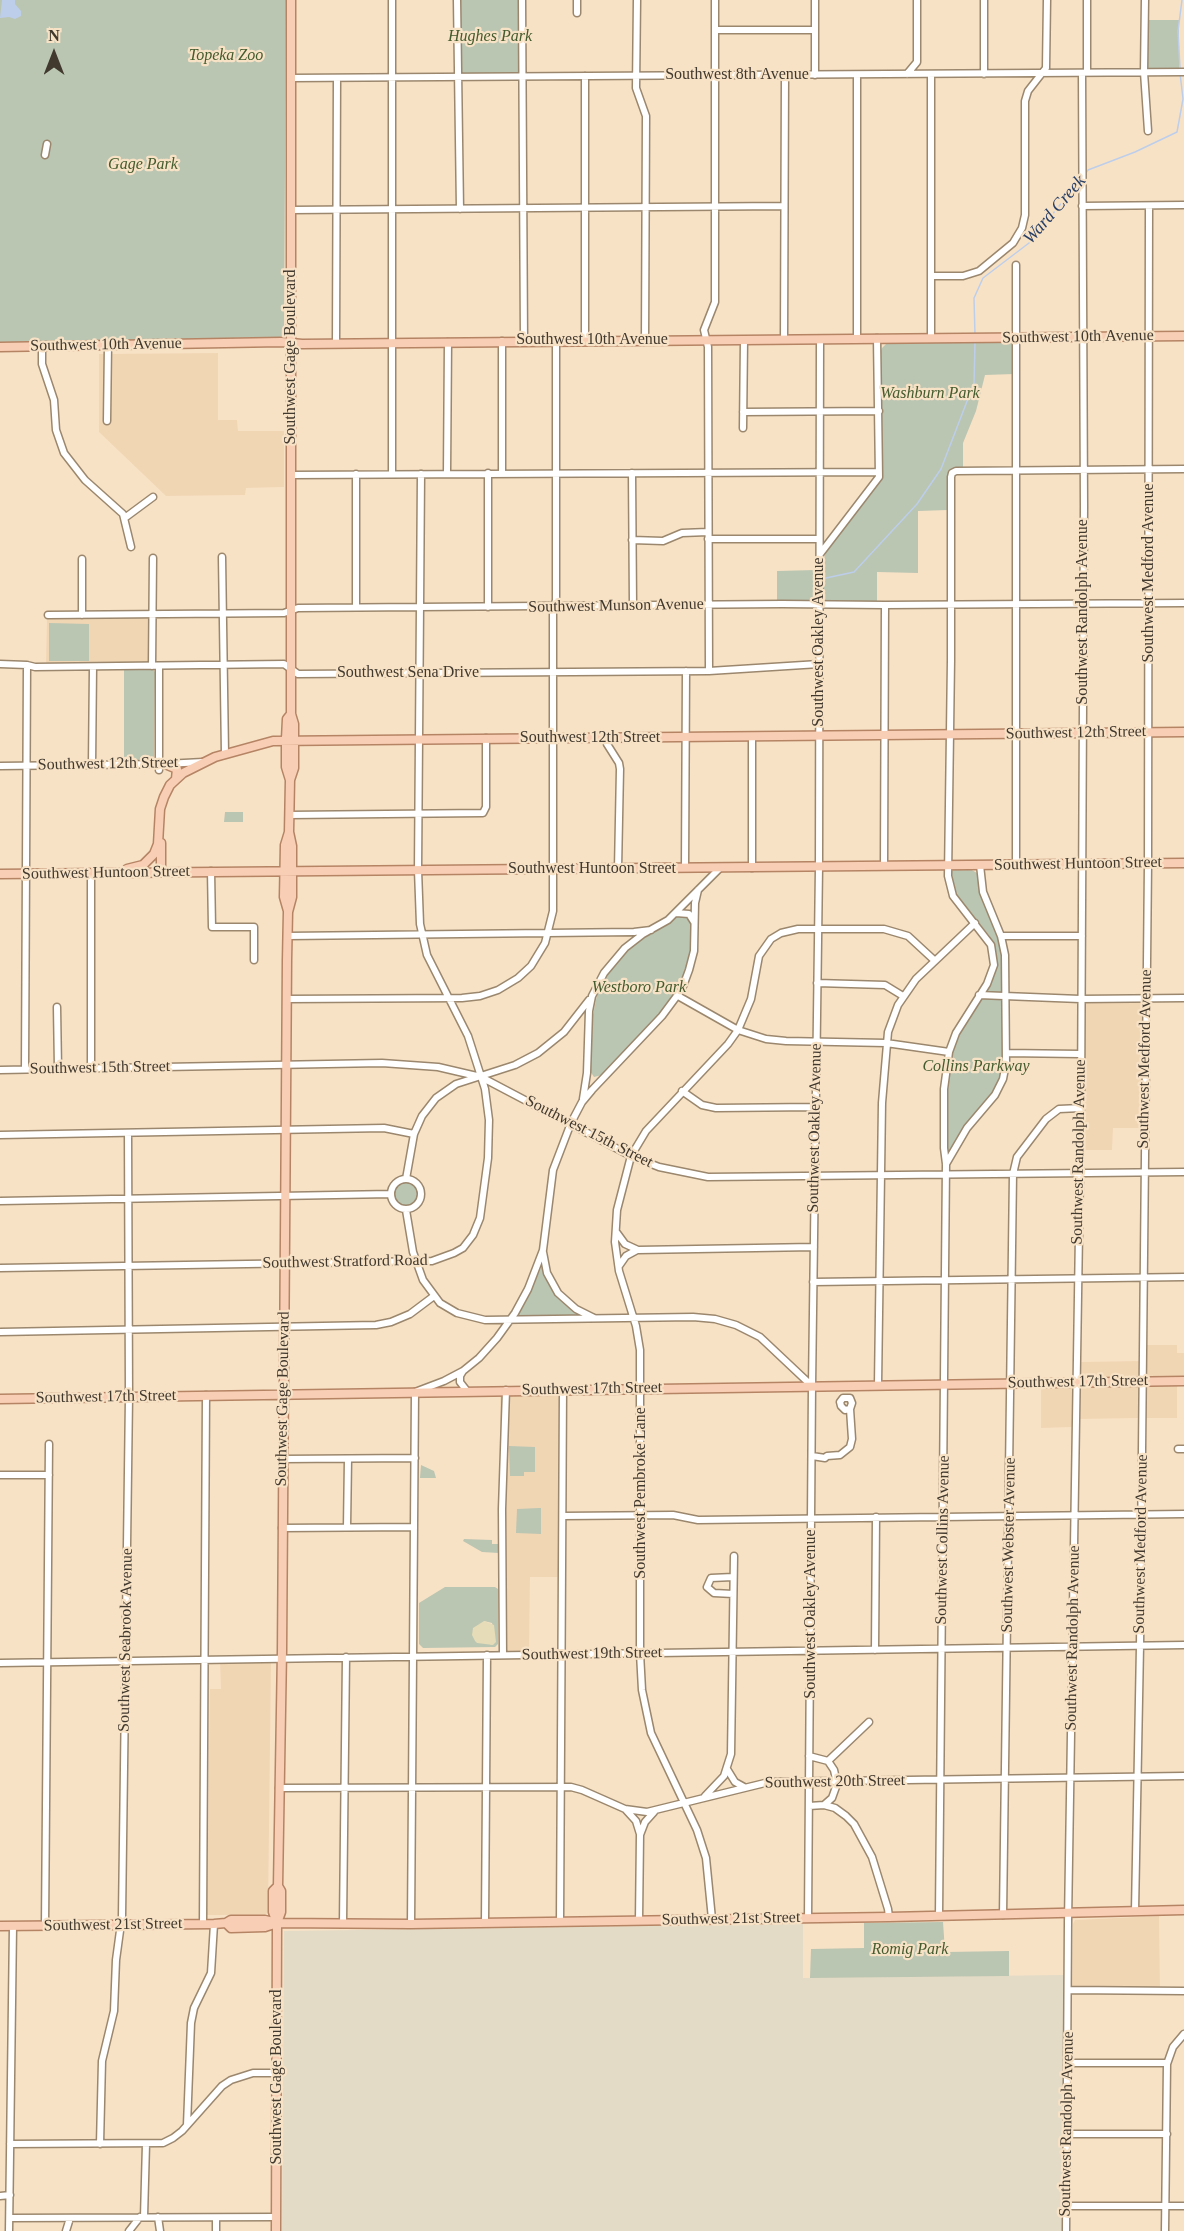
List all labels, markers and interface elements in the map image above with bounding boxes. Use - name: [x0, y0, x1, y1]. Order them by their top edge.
- north arrow: [24, 24, 84, 84]
- text: N: [48, 27, 60, 44]
- park label: Hughes Park: [448, 27, 532, 47]
- park label: Topeka Zoo: [189, 46, 263, 66]
- street label: Southwest 8th Avenue: [665, 65, 809, 85]
- park label: Gage Park: [108, 155, 178, 175]
- water label: Ward Creek: [1019, 171, 1091, 249]
- street label: Southwest Gage Boulevard: [281, 269, 301, 445]
- street label: Southwest 10th Avenue: [1002, 326, 1154, 348]
- street label: Southwest 10th Avenue: [516, 330, 668, 350]
- street label: Southwest 10th Avenue: [30, 334, 182, 356]
- park label: Washburn Park: [880, 384, 980, 404]
- street label: Southwest Medford Avenue: [1139, 483, 1159, 663]
- street label: Southwest Randolph Avenue: [1073, 519, 1093, 705]
- street label: Southwest Oakley Avenue: [809, 557, 829, 727]
- street label: Southwest Munson Avenue: [528, 595, 704, 617]
- street label: Southwest Sena Drive: [337, 663, 479, 683]
- street label: Southwest 12th Street: [1006, 722, 1146, 744]
- street label: Southwest 12th Street: [520, 728, 660, 748]
- street label: Southwest 12th Street: [38, 753, 178, 775]
- street label: Southwest Huntoon Street: [994, 853, 1162, 875]
- street label: Southwest Huntoon Street: [508, 859, 676, 879]
- street label: Southwest Huntoon Street: [22, 862, 190, 884]
- street label: Southwest Medford Avenue: [1134, 969, 1156, 1149]
- park label: Westboro Park: [592, 978, 686, 998]
- street label: Southwest Oakley Avenue: [804, 1043, 826, 1213]
- street label: Southwest 15th Street: [30, 1057, 170, 1079]
- park label: Collins Parkway: [922, 1057, 1030, 1077]
- street label: Southwest Randolph Avenue: [1068, 1059, 1090, 1245]
- street label: Southwest 15th Street: [522, 1092, 656, 1172]
- street label: Southwest Stratford Road: [262, 1251, 428, 1273]
- street label: Southwest Gage Boulevard: [272, 1311, 294, 1487]
- street label: Southwest 17th Street: [1008, 1371, 1148, 1393]
- street label: Southwest 17th Street: [522, 1378, 662, 1400]
- street label: Southwest 17th Street: [36, 1386, 176, 1408]
- street label: Southwest Pembroke Lane: [631, 1407, 651, 1579]
- street label: Southwest Medford Avenue: [1130, 1454, 1152, 1634]
- street label: Southwest Collins Avenue: [932, 1455, 954, 1625]
- street label: Southwest Webster Avenue: [998, 1457, 1020, 1633]
- street label: Southwest Oakley Avenue: [801, 1529, 821, 1699]
- street label: Southwest Randolph Avenue: [1062, 1545, 1084, 1731]
- street label: Southwest Seabrook Avenue: [115, 1548, 137, 1732]
- street label: Southwest 19th Street: [522, 1643, 662, 1665]
- street label: Southwest 20th Street: [765, 1771, 905, 1793]
- street label: Southwest 21st Street: [662, 1908, 800, 1930]
- street label: Southwest 21st Street: [44, 1914, 182, 1936]
- park label: Romig Park: [872, 1940, 948, 1960]
- street label: Southwest Gage Boulevard: [267, 1989, 287, 2165]
- street label: Southwest Randolph Avenue: [1056, 2031, 1078, 2217]

